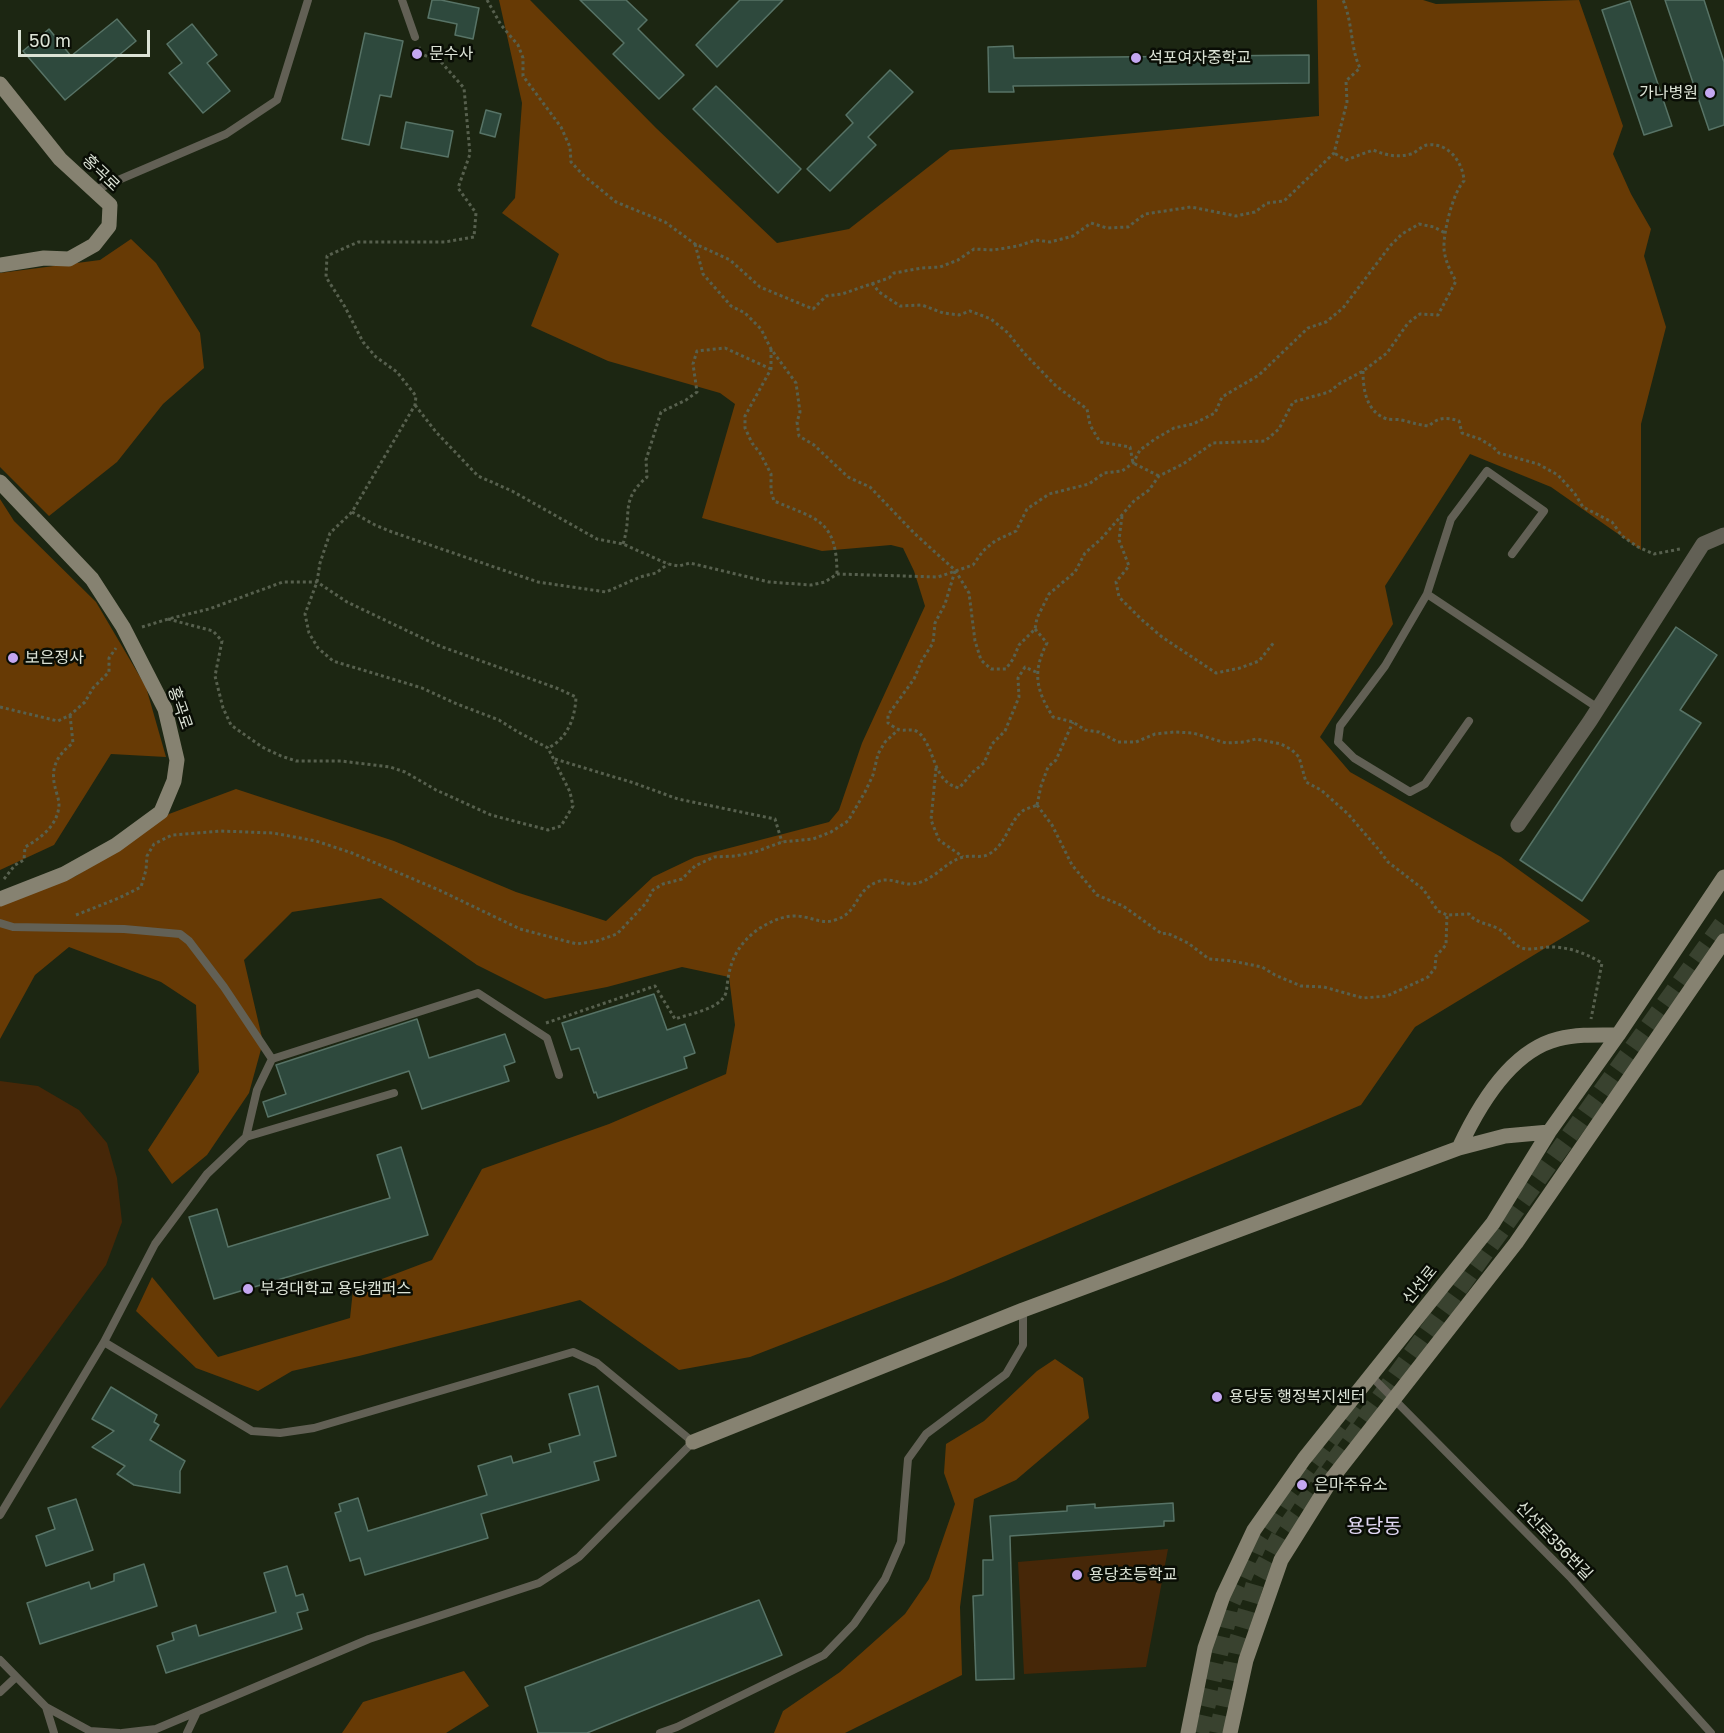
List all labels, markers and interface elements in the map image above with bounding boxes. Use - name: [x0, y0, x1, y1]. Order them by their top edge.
- scale bar: [21, 18, 153, 56]
- text: 50 m: [29, 29, 71, 51]
- place label: 문수사: [429, 44, 473, 64]
- marker: 문수사: [410, 47, 424, 61]
- place label: 석포여자중학교: [1148, 48, 1251, 68]
- marker: 석포여자중학교: [1129, 51, 1143, 65]
- place label: 가나병원: [1639, 83, 1698, 103]
- marker: 가나병원: [1703, 86, 1717, 100]
- street label: 홍곡로: [78, 151, 124, 195]
- place label: 보은정사: [25, 648, 84, 668]
- marker: 보은정사: [6, 651, 20, 665]
- street label: 홍곡로: [164, 684, 196, 732]
- street label: 신선로: [1399, 1262, 1441, 1308]
- place label: 부경대학교 용당캠퍼스: [260, 1279, 411, 1299]
- marker: 부경대학교 용당캠퍼스: [241, 1282, 255, 1296]
- place label: 용당동 행정복지센터: [1229, 1387, 1365, 1407]
- marker: 용당동 행정복지센터: [1210, 1390, 1224, 1404]
- place label: 은마주유소: [1314, 1475, 1388, 1495]
- marker: 은마주유소: [1295, 1478, 1309, 1492]
- street label: 신선로356번길: [1512, 1498, 1596, 1584]
- district label: 용당동: [1346, 1515, 1402, 1539]
- place label: 용당초등학교: [1089, 1565, 1177, 1585]
- marker: 용당초등학교: [1070, 1568, 1084, 1582]

